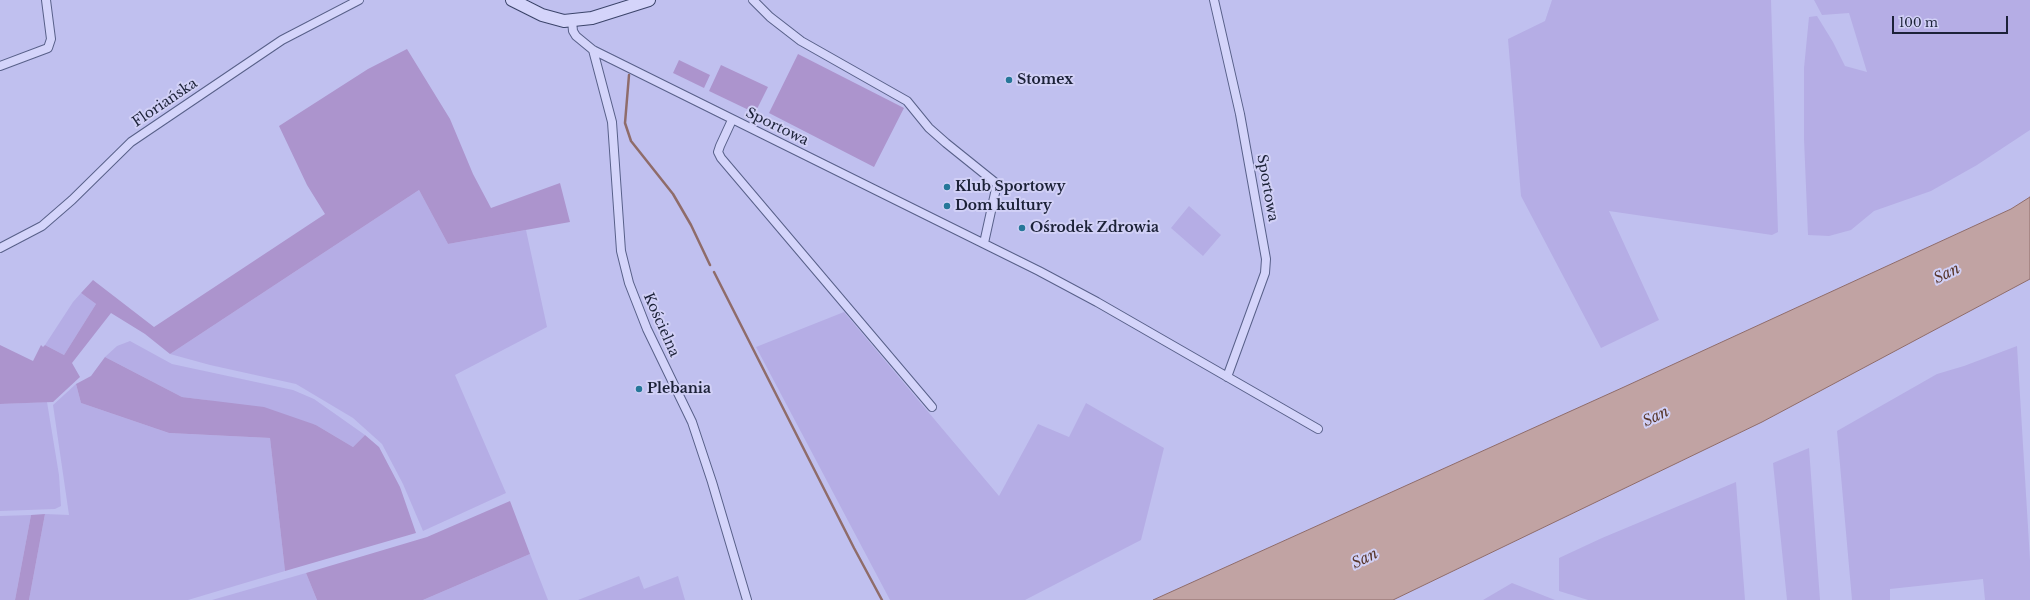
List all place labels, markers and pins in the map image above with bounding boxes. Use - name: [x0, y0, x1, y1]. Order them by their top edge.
- place label: Stomex: [1017, 72, 1073, 88]
- marker: Stomex: [1004, 75, 1014, 85]
- place label: Klub Sportowy: [955, 179, 1066, 195]
- marker: Klub Sportowy: [942, 182, 952, 192]
- place label: Dom kultury: [955, 198, 1052, 214]
- marker: Dom kultury: [942, 201, 952, 211]
- place label: Ośrodek Zdrowia: [1030, 220, 1159, 236]
- marker: Ośrodek Zdrowia: [1017, 223, 1027, 233]
- place label: Plebania: [647, 381, 711, 397]
- marker: Plebania: [634, 384, 644, 394]

